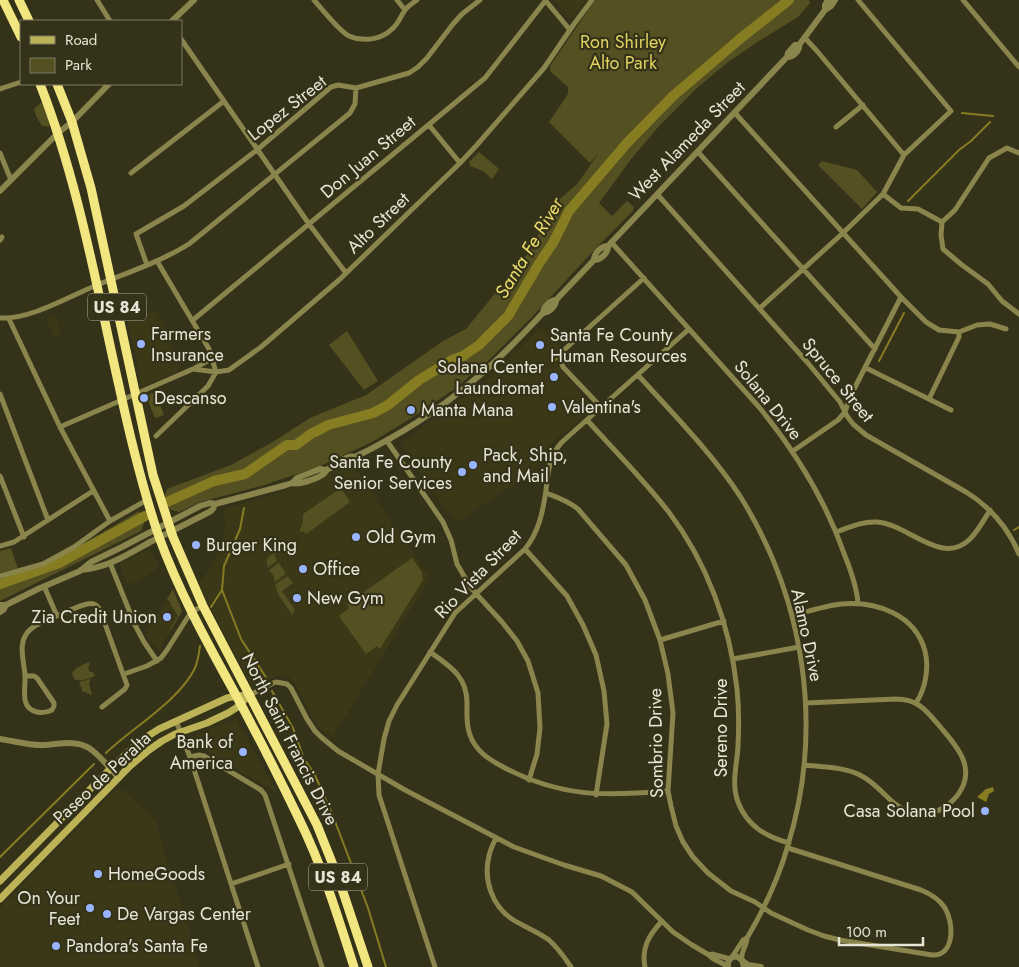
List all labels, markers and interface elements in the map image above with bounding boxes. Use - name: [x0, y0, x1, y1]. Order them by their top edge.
- legend: [20, 20, 182, 85]
- text: Road: [65, 29, 97, 51]
- park label: Ron Shirley Alto Park: [580, 29, 666, 76]
- text: Park: [65, 54, 92, 76]
- street label: Lopez Street: [242, 68, 332, 147]
- street label: West Alameda Street: [623, 75, 752, 207]
- street label: Don Juan Street: [315, 109, 422, 205]
- street label: Alto Street: [341, 186, 416, 260]
- water label: Santa Fe River: [488, 191, 571, 304]
- road number: US 84: [88, 294, 146, 320]
- place label: Farmers Insurance: [151, 321, 224, 368]
- place label: Santa Fe County Human Resources: [550, 322, 687, 369]
- street label: Spruce Street: [796, 332, 881, 428]
- marker: Farmers Insurance: [135, 338, 147, 350]
- marker: Santa Fe County Human Resources: [534, 339, 546, 351]
- place label: Solana Center Laundromat: [437, 354, 545, 401]
- street label: Solana Drive: [728, 355, 808, 445]
- marker: Solana Center Laundromat: [548, 371, 560, 383]
- place label: Descanso: [154, 385, 227, 411]
- marker: Descanso: [138, 392, 150, 404]
- place label: Valentina's: [562, 394, 641, 420]
- place label: Manta Mana: [421, 397, 513, 423]
- marker: Valentina's: [546, 401, 558, 413]
- marker: Manta Mana: [405, 404, 417, 416]
- place label: Pack, Ship, and Mail: [483, 442, 568, 489]
- place label: Santa Fe County Senior Services: [329, 449, 452, 496]
- marker: Pack, Ship, and Mail: [467, 459, 479, 471]
- marker: Santa Fe County Senior Services: [456, 466, 468, 478]
- street label: Rio Vista Street: [429, 523, 528, 624]
- place label: Old Gym: [366, 524, 436, 550]
- marker: Old Gym: [350, 531, 362, 543]
- place label: Burger King: [206, 532, 297, 558]
- marker: Burger King: [190, 539, 202, 551]
- place label: Office: [313, 556, 360, 582]
- marker: Office: [297, 563, 309, 575]
- place label: New Gym: [307, 585, 384, 611]
- street label: Alamo Drive: [785, 586, 829, 684]
- marker: New Gym: [291, 592, 303, 604]
- place label: Zia Credit Union: [32, 604, 157, 630]
- marker: Zia Credit Union: [161, 611, 173, 623]
- street label: North Saint Francis Drive: [235, 648, 345, 830]
- street label: Sereno Drive: [708, 679, 734, 778]
- street label: Sombrio Drive: [642, 688, 670, 798]
- street label: Paseo de Peralta: [47, 726, 157, 830]
- place label: Bank of America: [170, 729, 234, 776]
- marker: Bank of America: [237, 746, 249, 758]
- place label: Casa Solana Pool: [844, 798, 975, 824]
- marker: Casa Solana Pool: [979, 805, 991, 817]
- place label: HomeGoods: [108, 861, 205, 887]
- road number: US 84: [309, 864, 367, 890]
- marker: HomeGoods: [92, 868, 104, 880]
- place label: On Your Feet: [17, 885, 81, 932]
- place label: De Vargas Center: [117, 901, 252, 927]
- marker: On Your Feet: [84, 902, 96, 914]
- marker: De Vargas Center: [101, 908, 113, 920]
- scale bar: [839, 914, 923, 946]
- text: 100 m: [846, 921, 887, 943]
- place label: Pandora's Santa Fe: [66, 933, 208, 959]
- marker: Pandora's Santa Fe: [50, 940, 62, 952]

